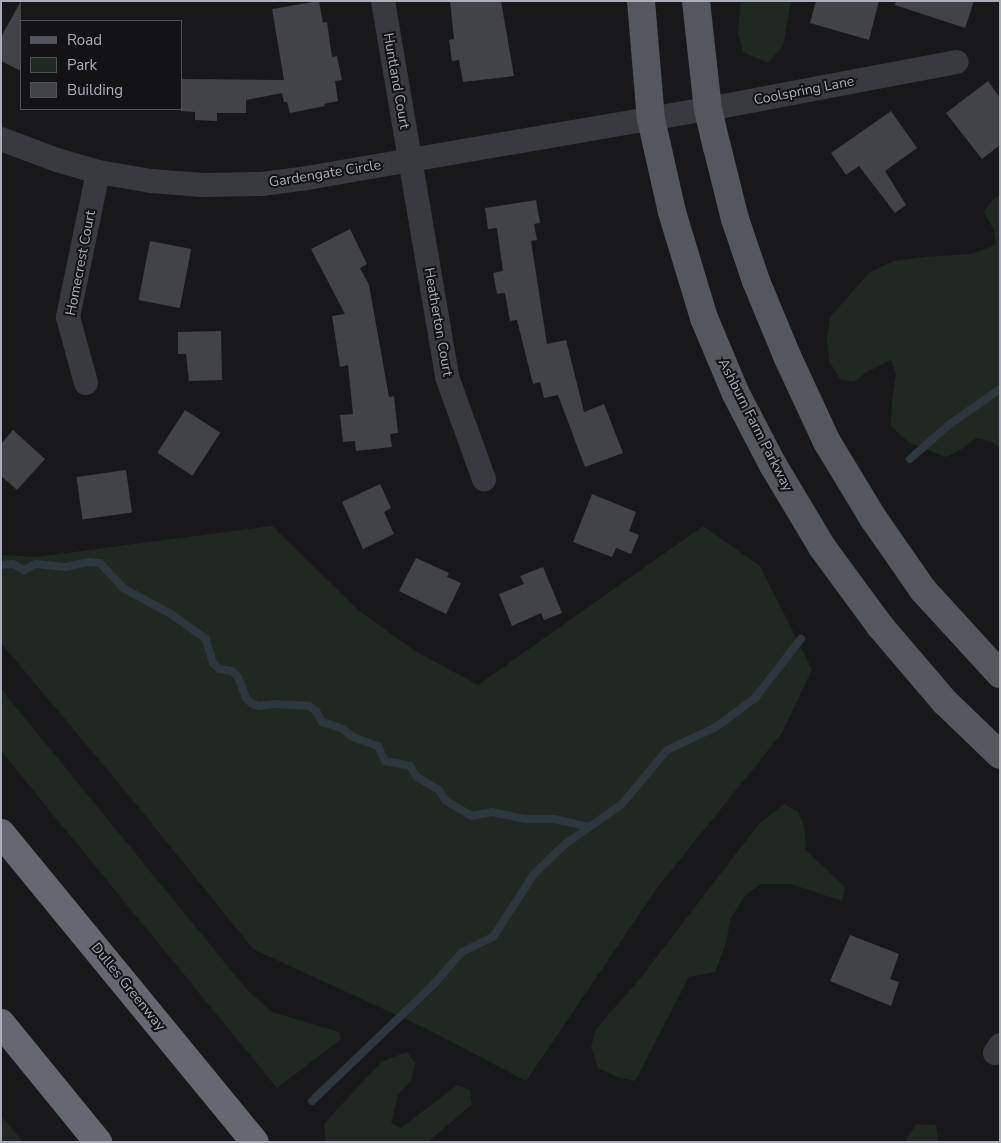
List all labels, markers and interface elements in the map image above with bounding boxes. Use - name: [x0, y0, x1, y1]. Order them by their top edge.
- legend: [20, 20, 182, 110]
- text: Road: [67, 30, 102, 50]
- street label: Huntland Court: [379, 32, 413, 130]
- text: Park: [67, 55, 97, 75]
- street label: Coolspring Lane: [752, 73, 856, 109]
- text: Building: [67, 80, 123, 100]
- street label: Gardengate Circle: [268, 157, 382, 191]
- street label: Homecrest Court: [63, 209, 99, 317]
- street label: Heatherton Court: [420, 266, 456, 378]
- street label: Ashburn Farm Parkway: [714, 356, 796, 494]
- street label: Dulles Greenway: [87, 940, 169, 1034]

